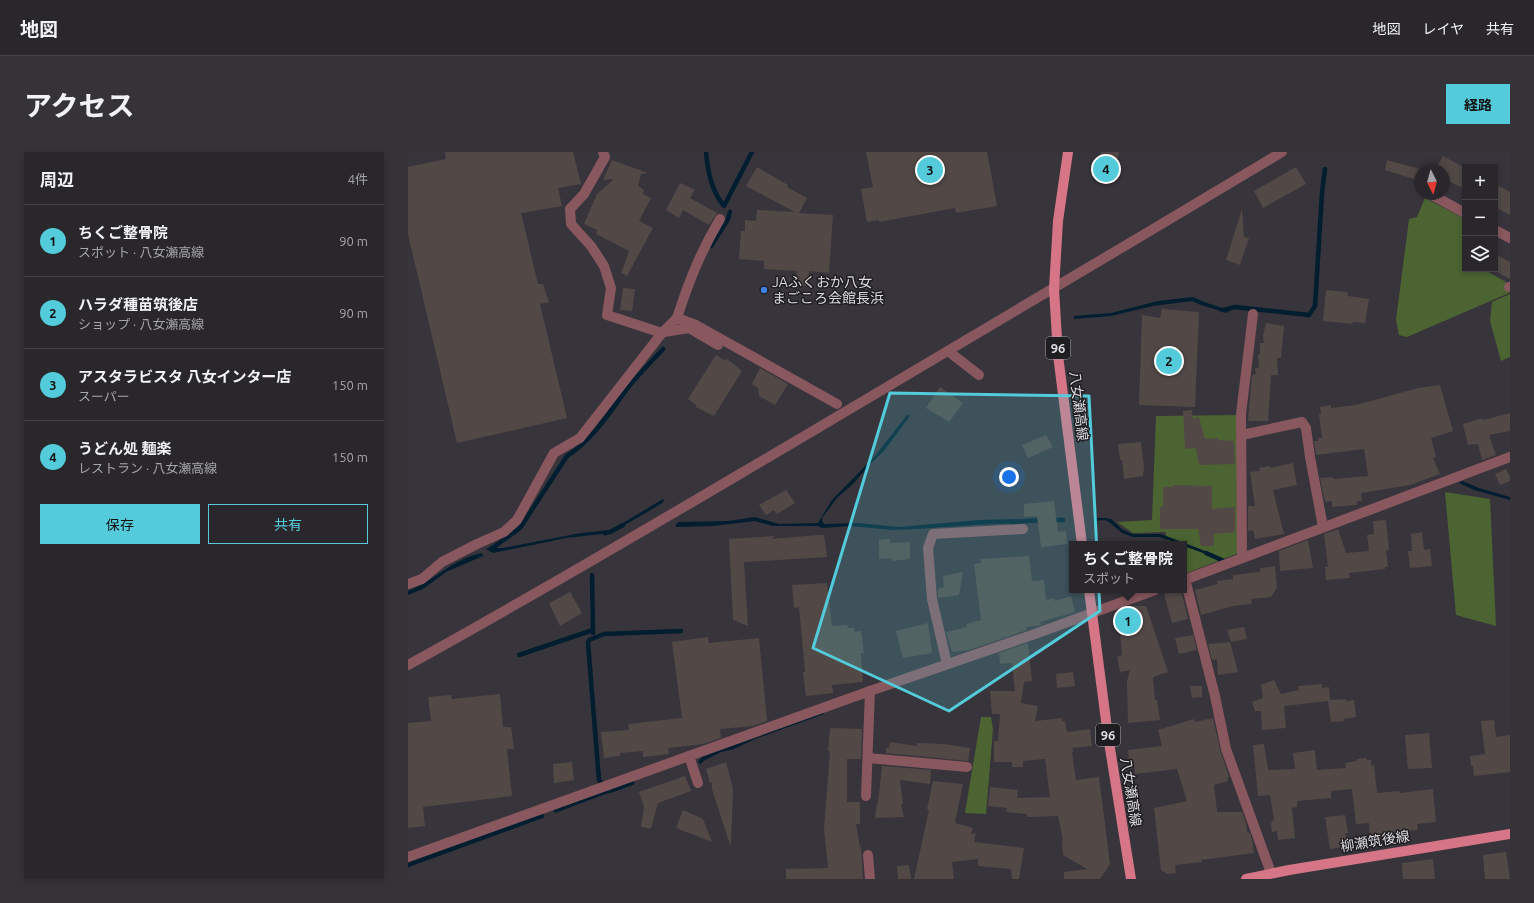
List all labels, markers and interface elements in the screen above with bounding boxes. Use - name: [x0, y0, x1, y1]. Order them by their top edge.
- text: 地図: [20, 18, 58, 40]
- text: 地図: [1372, 21, 1400, 37]
- text: レイヤ: [1422, 21, 1464, 37]
- text: 共有: [1486, 21, 1514, 37]
- button: 経路: [1446, 84, 1510, 124]
- text: アクセス: [24, 90, 135, 121]
- pin: 4: [1093, 154, 1119, 184]
- pin: 3: [917, 155, 943, 185]
- north arrow: [1414, 164, 1450, 200]
- map controls: [1462, 164, 1498, 272]
- button: +: [1462, 164, 1498, 200]
- text: 周辺: [40, 170, 74, 189]
- text: 4件: [348, 172, 368, 186]
- button: −: [1462, 200, 1498, 236]
- text: ちくご整骨院: [78, 224, 168, 241]
- text: 1: [49, 234, 57, 248]
- text: 90 m: [339, 234, 368, 248]
- button: layers: [1462, 236, 1498, 272]
- text: スポット · 八女瀬高線: [78, 245, 204, 259]
- place label: JAふくおか八女 まごころ会館長浜: [772, 274, 884, 306]
- marker: JAふくおか八女 まごころ会館長浜: [759, 285, 769, 295]
- text: ハラダ種苗筑後店: [78, 296, 198, 313]
- text: 2: [49, 306, 57, 320]
- text: 90 m: [339, 306, 368, 320]
- text: ショップ · 八女瀬高線: [78, 317, 204, 331]
- road number: 96: [1046, 337, 1070, 359]
- pin: 2: [1156, 346, 1182, 376]
- text: アスタラビスタ 八女インター店: [78, 368, 292, 385]
- street label: 八女瀬高線: [1067, 370, 1091, 442]
- text: 3: [49, 378, 57, 392]
- text: 150 m: [332, 378, 368, 392]
- text: スーパー: [78, 389, 130, 403]
- text: うどん処 麺楽: [78, 440, 172, 457]
- text: 4: [49, 450, 57, 464]
- text: 150 m: [332, 450, 368, 464]
- text: レストラン · 八女瀬高線: [78, 461, 217, 475]
- your location: [999, 467, 1019, 487]
- button: 保存: [40, 504, 200, 544]
- button: 共有: [208, 504, 368, 544]
- popup: [1069, 541, 1187, 593]
- text: ちくご整骨院: [1083, 550, 1173, 567]
- text: スポット: [1083, 571, 1135, 585]
- pin: 1: [1115, 606, 1141, 636]
- road number: 96: [1096, 724, 1120, 746]
- street label: 八女瀬高線: [1118, 756, 1144, 828]
- street label: 柳瀬筑後線: [1339, 828, 1411, 854]

